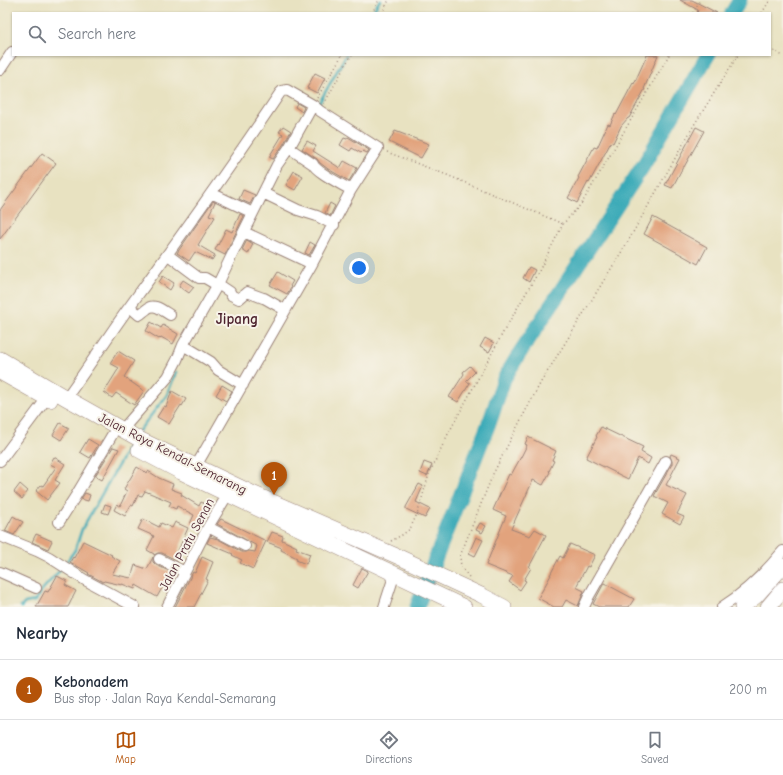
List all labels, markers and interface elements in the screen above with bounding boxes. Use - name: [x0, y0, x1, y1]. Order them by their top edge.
- search box: [12, 12, 771, 56]
- icon: search: [26, 23, 48, 45]
- text: Search here: [58, 25, 136, 43]
- your location: [349, 258, 369, 278]
- district label: Jipang: [216, 310, 258, 328]
- street label: Jalan Raya Kendal-Semarang: [96, 409, 249, 497]
- pin: 1: [261, 462, 287, 495]
- street label: Jalan Pratu Senan: [156, 496, 217, 593]
- text: Nearby: [16, 624, 67, 643]
- text: Kebonadem: [54, 673, 128, 691]
- text: 1: [26, 682, 32, 697]
- text: 200 m: [729, 682, 767, 697]
- text: Bus stop · Jalan Raya Kendal-Semarang: [54, 691, 276, 706]
- tab: Map: [115, 729, 137, 766]
- tab: Directions: [366, 729, 412, 766]
- tab: Saved: [641, 729, 668, 766]

